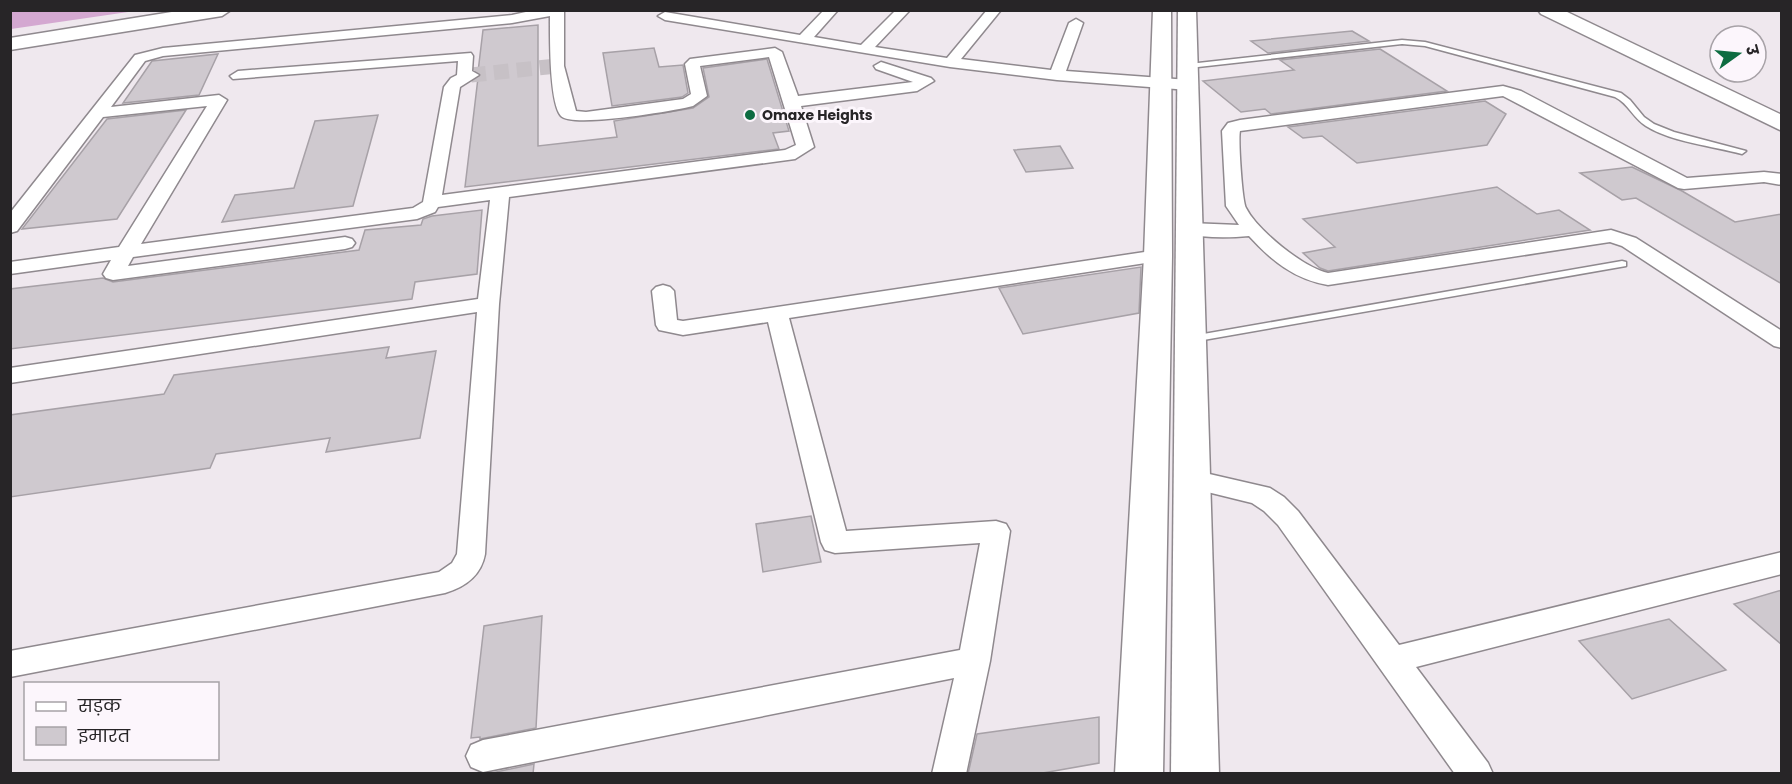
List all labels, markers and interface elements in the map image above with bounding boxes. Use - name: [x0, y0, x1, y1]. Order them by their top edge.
- north arrow: [1708, 24, 1768, 84]
- text: उ: [1739, 42, 1765, 59]
- place label: Omaxe Heights: [762, 105, 873, 125]
- marker: Omaxe Heights: [743, 108, 757, 122]
- legend: [24, 682, 219, 760]
- text: सड़क: [77, 693, 122, 718]
- text: इमारत: [77, 723, 131, 748]

